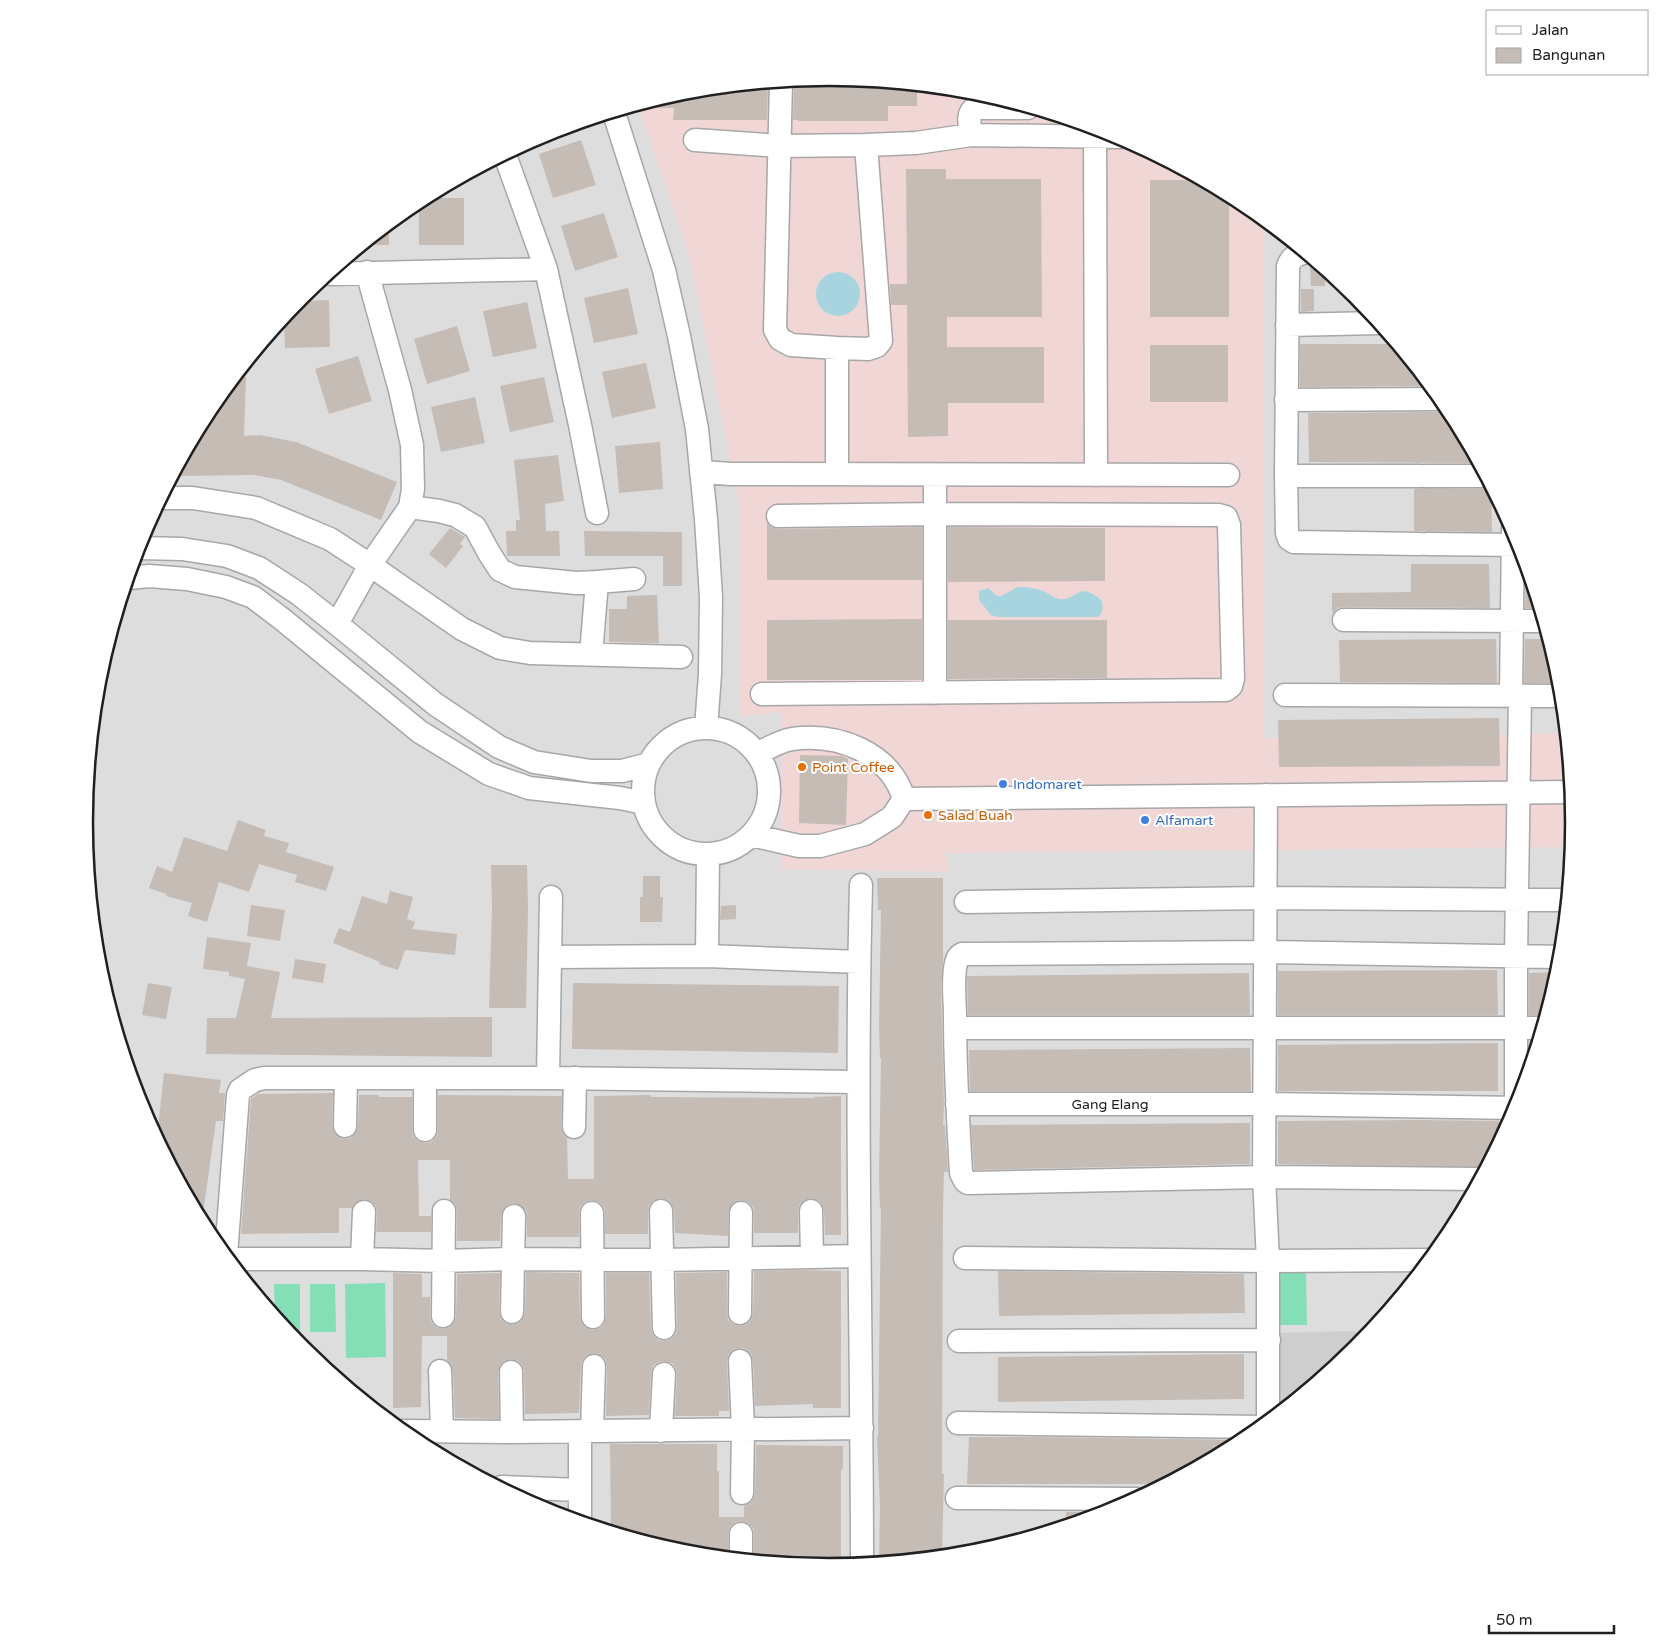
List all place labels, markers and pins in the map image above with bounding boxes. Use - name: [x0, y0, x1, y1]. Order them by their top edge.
- place label: Point Coffee: [812, 759, 895, 776]
- marker: Point Coffee: [796, 761, 808, 773]
- place label: Indomaret: [1013, 776, 1083, 793]
- marker: Indomaret: [997, 778, 1009, 790]
- place label: Salad Buah: [938, 807, 1013, 824]
- marker: Salad Buah: [922, 809, 934, 821]
- place label: Alfamart: [1155, 812, 1214, 829]
- marker: Alfamart: [1139, 814, 1151, 826]

